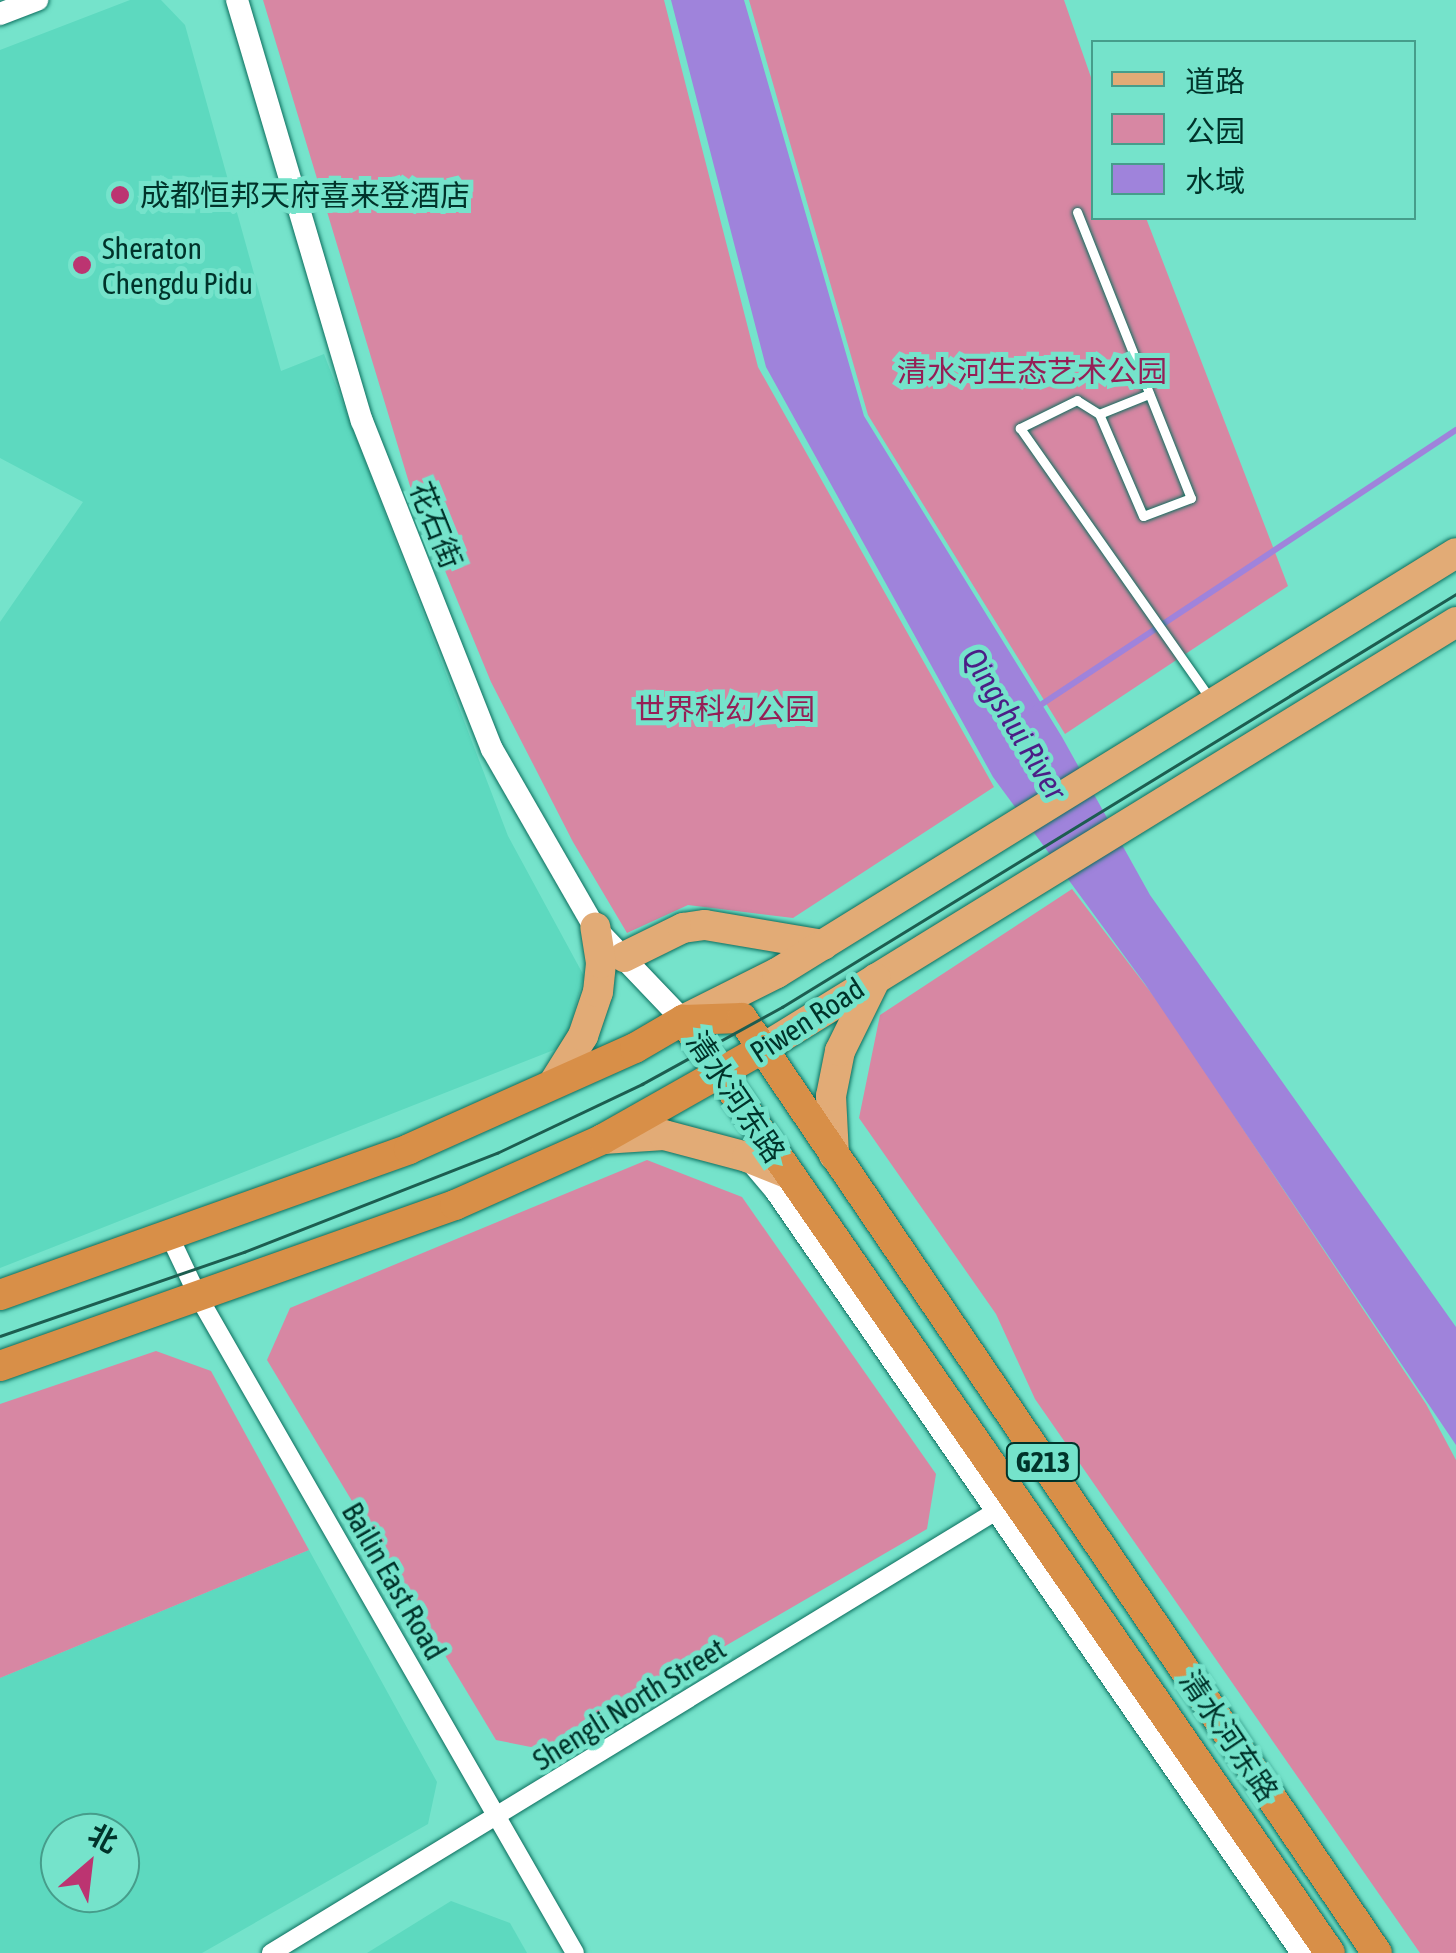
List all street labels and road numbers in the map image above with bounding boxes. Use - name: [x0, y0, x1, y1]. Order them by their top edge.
- street label: 花石街: [402, 477, 470, 573]
- street label: Piwen Road: [743, 970, 871, 1070]
- street label: 清水河东路: [679, 1025, 793, 1169]
- road number: G213: [1006, 1439, 1080, 1485]
- street label: Bailin East Road: [334, 1496, 454, 1666]
- street label: Shengli North Street: [526, 1630, 732, 1778]
- street label: 清水河东路: [1172, 1664, 1286, 1808]

